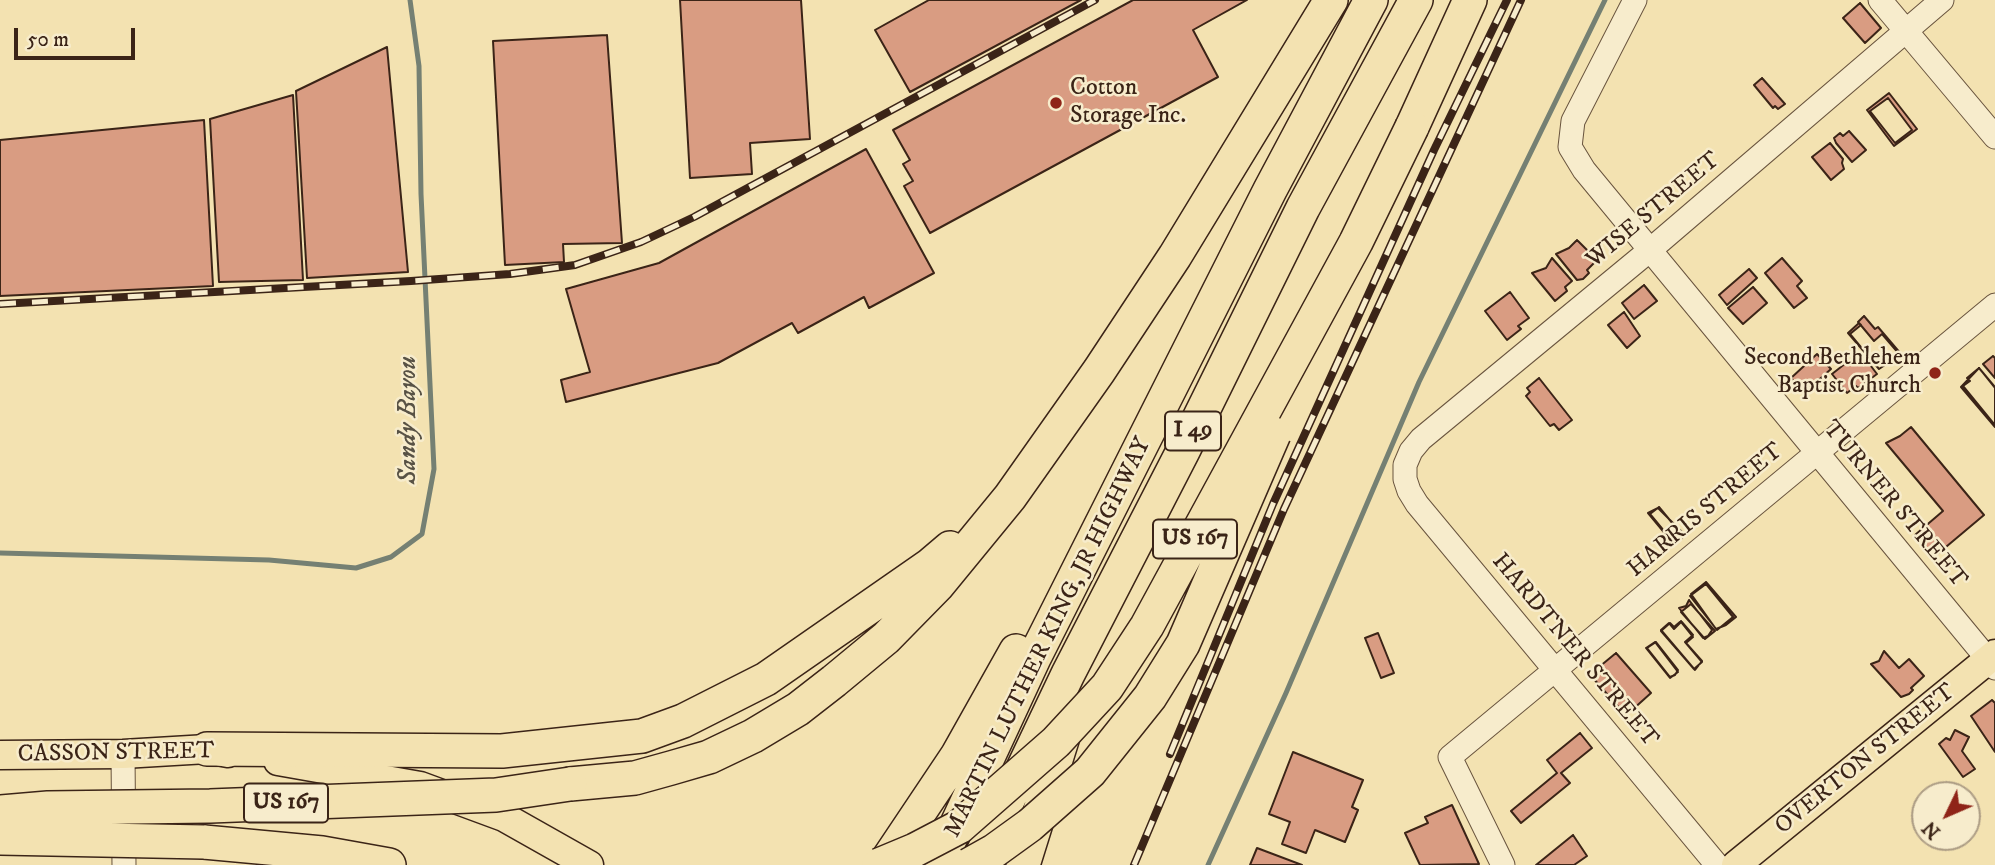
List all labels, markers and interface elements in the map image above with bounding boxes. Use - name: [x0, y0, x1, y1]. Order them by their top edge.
- scale bar: [18, 14, 138, 58]
- text: 50 m: [27, 27, 69, 53]
- place label: Cotton Storage Inc.: [1070, 75, 1186, 131]
- marker: Cotton Storage Inc.: [1048, 95, 1064, 111]
- street label: WISE STREET: [1581, 147, 1727, 275]
- place label: Second Bethlehem Baptist Church: [1744, 345, 1921, 401]
- water label: Sandy Bayou: [394, 356, 426, 484]
- marker: Second Bethlehem Baptist Church: [1927, 365, 1943, 381]
- road number: I 49: [1165, 412, 1221, 450]
- street label: TURNER STREET: [1816, 416, 1972, 594]
- street label: MARTIN LUTHER KING, JR HIGHWAY: [939, 433, 1159, 843]
- street label: HARRIS STREET: [1622, 438, 1790, 584]
- road number: US 167: [1153, 520, 1237, 558]
- street label: HARDTNER STREET: [1484, 548, 1664, 754]
- street label: OVERTON STREET: [1770, 678, 1962, 842]
- street label: CASSON STREET: [17, 738, 215, 770]
- north arrow: [1911, 781, 1981, 851]
- road number: US 167: [244, 783, 328, 822]

